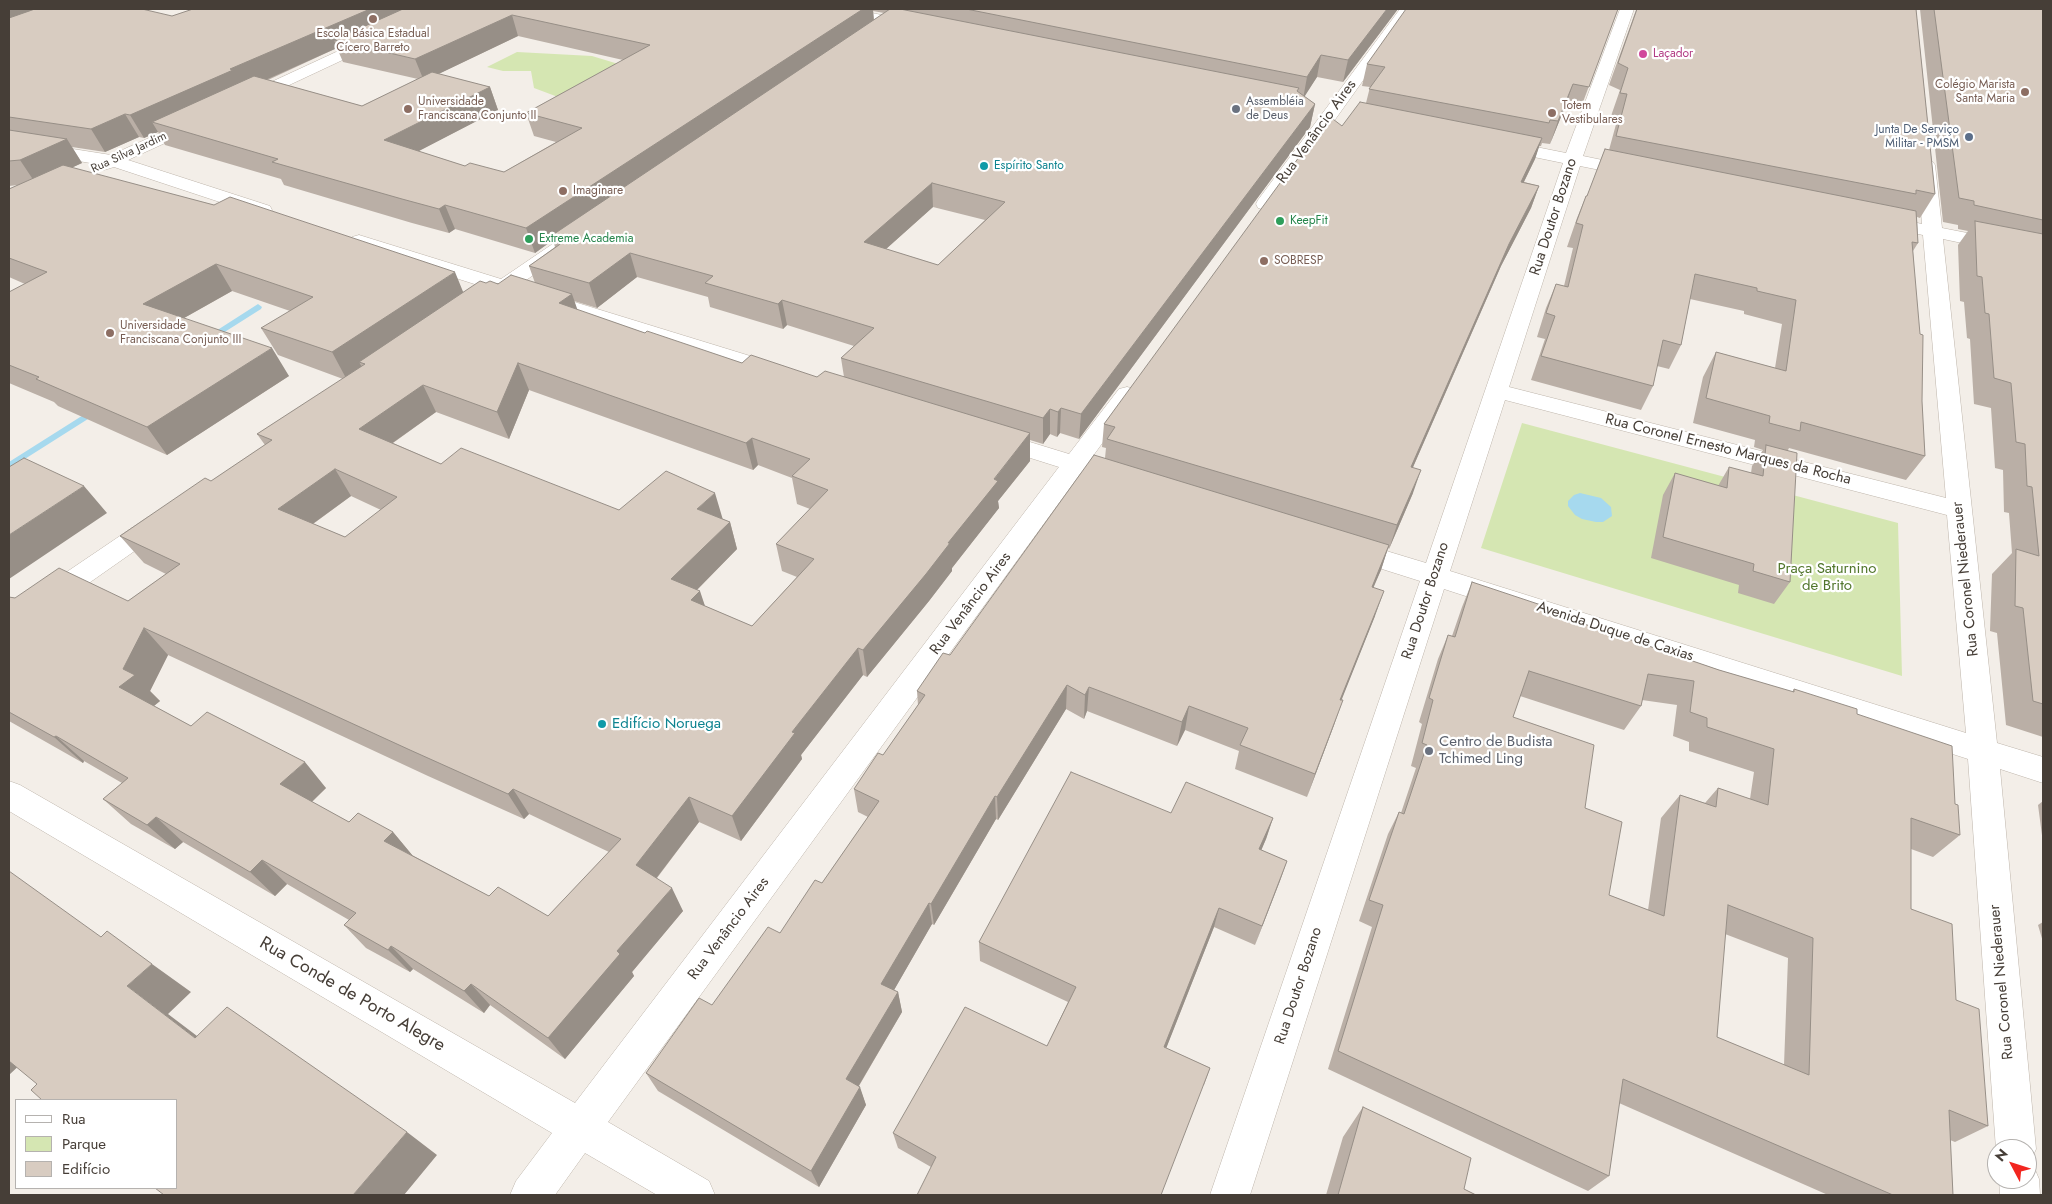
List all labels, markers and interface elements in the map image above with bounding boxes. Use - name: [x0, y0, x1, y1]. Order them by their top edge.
- marker: Escola Básica Estadual Cícero Barreto: [367, 13, 379, 25]
- place label: Escola Básica Estadual Cícero Barreto: [316, 27, 430, 55]
- place label: Laçador: [1653, 47, 1693, 61]
- marker: Laçador: [1637, 48, 1649, 60]
- street label: Rua Venâncio Aires: [1273, 77, 1361, 187]
- place label: Colégio Marista Santa Maria: [1935, 78, 2015, 106]
- marker: Colégio Marista Santa Maria: [2019, 86, 2031, 98]
- place label: Universidade Franciscana Conjunto II: [418, 95, 536, 123]
- place label: Assembléia de Deus: [1246, 95, 1304, 123]
- place label: Totem Vestibulares: [1562, 99, 1623, 127]
- marker: Universidade Franciscana Conjunto II: [402, 103, 414, 115]
- marker: Assembléia de Deus: [1230, 103, 1242, 115]
- marker: Totem Vestibulares: [1546, 107, 1558, 119]
- place label: Junta De Serviço Militar - PMSM: [1875, 123, 1959, 151]
- street label: Rua Silva Jardim: [89, 129, 169, 177]
- marker: Junta De Serviço Militar - PMSM: [1963, 131, 1975, 143]
- street label: Rua Doutor Bozano: [1527, 156, 1581, 278]
- place label: Espírito Santo: [994, 159, 1064, 173]
- marker: Espírito Santo: [978, 160, 990, 172]
- place label: Imaginare: [573, 184, 623, 198]
- marker: Imaginare: [557, 185, 569, 197]
- place label: KeepFit: [1290, 214, 1328, 228]
- marker: KeepFit: [1274, 215, 1286, 227]
- place label: Extreme Academia: [539, 232, 633, 246]
- marker: Extreme Academia: [523, 233, 535, 245]
- place label: SOBRESP: [1274, 254, 1323, 268]
- marker: SOBRESP: [1258, 255, 1270, 267]
- place label: Universidade Franciscana Conjunto III: [120, 319, 241, 347]
- marker: Universidade Franciscana Conjunto III: [104, 327, 116, 339]
- street label: Rua Coronel Ernesto Marques da Rocha: [1603, 411, 1853, 489]
- street label: Rua Coronel Niederauer: [1949, 501, 1983, 657]
- street label: Rua Doutor Bozano: [1399, 540, 1453, 662]
- street label: Rua Venâncio Aires: [927, 549, 1015, 659]
- park label: Praça Saturnino de Brito: [1777, 560, 1877, 595]
- street label: Avenida Duque de Caxias: [1534, 598, 1696, 666]
- place label: Edifício Noruega: [612, 715, 721, 733]
- marker: Edifício Noruega: [596, 718, 608, 730]
- place label: Centro de Budista Tchimed Ling: [1439, 733, 1552, 768]
- marker: Centro de Budista Tchimed Ling: [1423, 745, 1435, 757]
- street label: Rua Venâncio Aires: [685, 874, 773, 984]
- street label: Rua Coronel Niederauer: [1986, 904, 2018, 1060]
- street label: Rua Doutor Bozano: [1272, 925, 1326, 1047]
- street label: Rua Conde de Porto Alegre: [255, 933, 449, 1057]
- legend: [15, 1099, 178, 1189]
- text: Rua: [62, 1108, 86, 1130]
- text: Parque: [62, 1133, 106, 1155]
- north arrow: [1987, 1139, 2037, 1189]
- text: N: [1990, 1144, 2013, 1166]
- text: Edifício: [62, 1158, 110, 1180]

